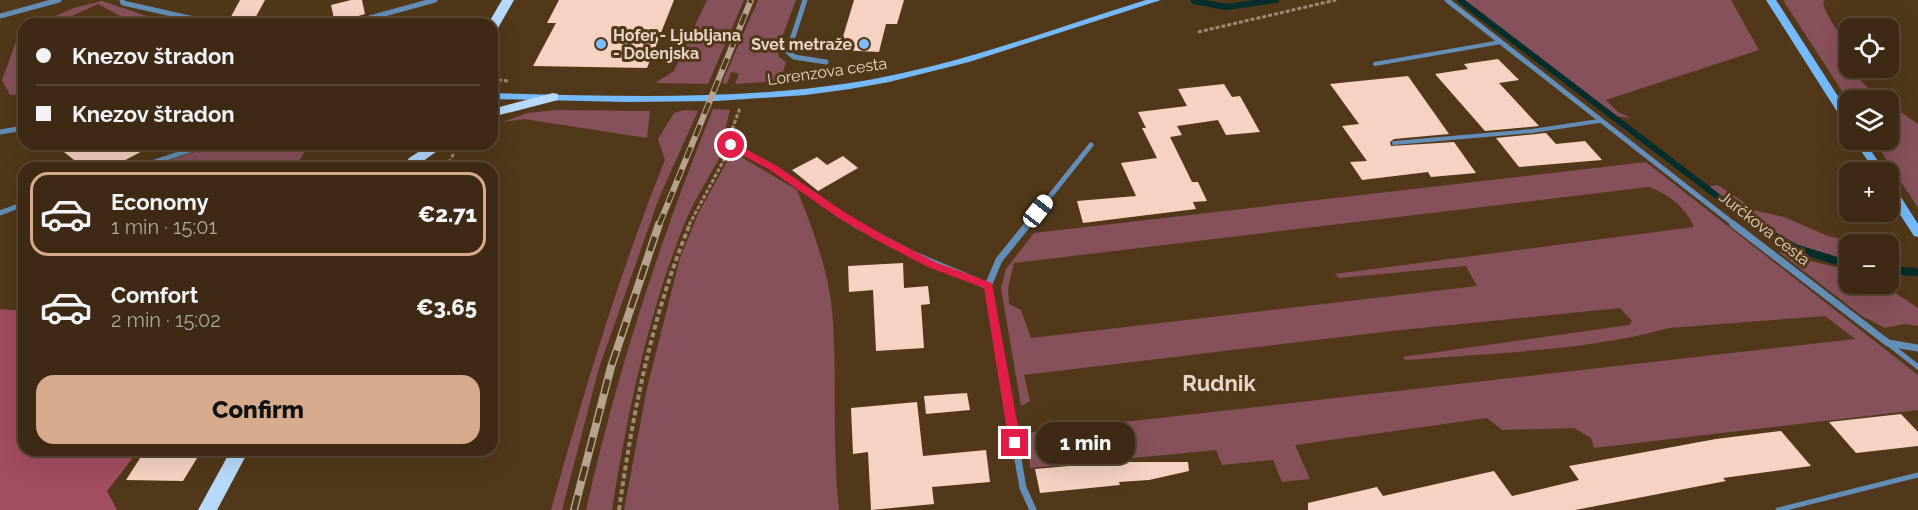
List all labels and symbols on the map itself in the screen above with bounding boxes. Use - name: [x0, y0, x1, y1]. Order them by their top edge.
- place label: Hofer - Ljubljana - Dolenjska: [613, 26, 741, 63]
- place label: Svet metraže: [751, 35, 852, 54]
- marker: Hofer - Ljubljana - Dolenjska: [594, 37, 608, 51]
- marker: Svet metraže: [857, 37, 871, 51]
- street label: Lorenzova cesta: [766, 54, 888, 89]
- route start: [717, 131, 744, 158]
- street label: Jurčkova cesta: [1716, 187, 1814, 270]
- car: [1020, 191, 1056, 231]
- district label: Rudnik: [1182, 370, 1256, 396]
- callout: 1 min: [1036, 422, 1135, 464]
- route end: [1001, 429, 1028, 456]

